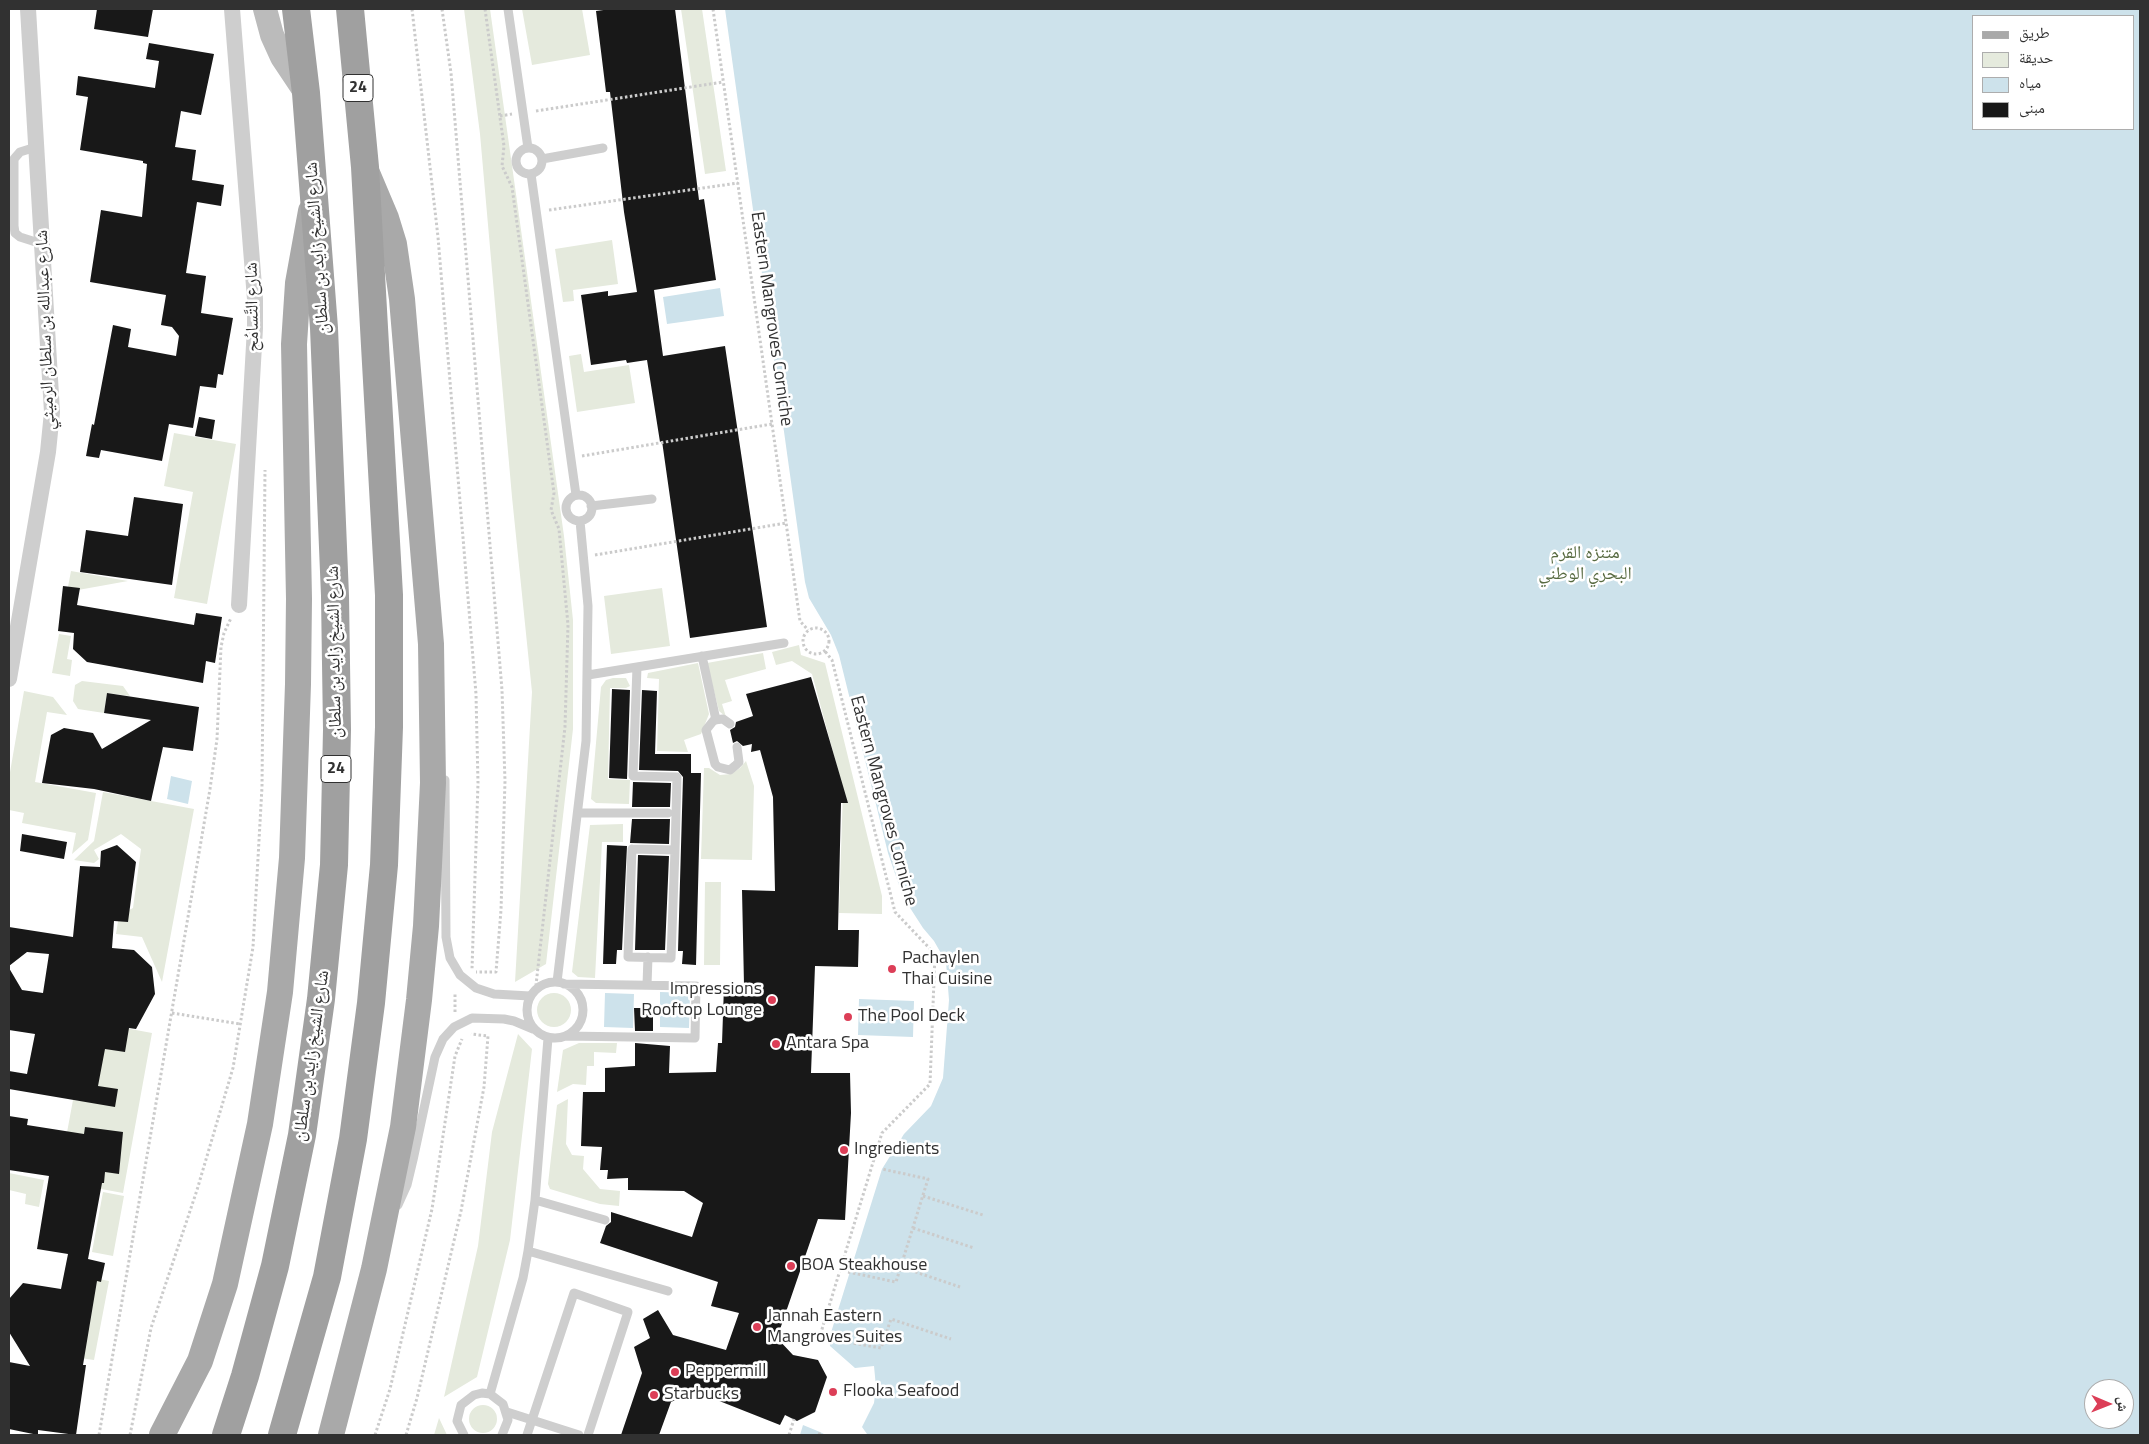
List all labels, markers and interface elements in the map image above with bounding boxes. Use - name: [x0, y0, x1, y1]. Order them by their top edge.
- legend: [1972, 15, 2134, 130]
- text: طريق: [2019, 21, 2050, 44]
- text: حديقة: [2019, 46, 2053, 69]
- text: مياه: [2019, 71, 2041, 94]
- road number: 24: [343, 75, 373, 102]
- text: مبنى: [2019, 96, 2045, 119]
- street label: شارع الشيخ زايد بن سلطان: [301, 161, 335, 335]
- street label: Eastern Mangroves Corniche: [745, 210, 797, 428]
- street label: شارع عبدالله بن سلطان الرميثي: [32, 229, 60, 431]
- street label: شارع التَّسامُح: [241, 262, 265, 352]
- park label: متنزه القرم البحري الوطني: [1538, 543, 1632, 586]
- street label: شارع الشيخ زايد بن سلطان: [323, 565, 347, 739]
- street label: Eastern Mangroves Corniche: [845, 694, 921, 908]
- road number: 24: [321, 756, 351, 782]
- place label: Pachaylen Thai Cuisine: [902, 948, 992, 991]
- marker: Pachaylen Thai Cuisine: [886, 963, 898, 975]
- street label: شارع الشيخ زايد بن سلطان: [289, 969, 335, 1143]
- place label: Impressions Rooftop Lounge: [641, 979, 762, 1022]
- marker: Impressions Rooftop Lounge: [766, 994, 778, 1006]
- place label: The Pool Deck: [858, 1006, 965, 1028]
- marker: The Pool Deck: [842, 1011, 854, 1023]
- place label: Antara Spa: [786, 1033, 869, 1055]
- marker: Antara Spa: [770, 1038, 782, 1050]
- place label: Ingredients: [854, 1139, 939, 1161]
- marker: Ingredients: [838, 1144, 850, 1156]
- place label: BOA Steakhouse: [801, 1255, 927, 1277]
- marker: BOA Steakhouse: [785, 1260, 797, 1272]
- place label: Jannah Eastern Mangroves Suites: [767, 1306, 902, 1348]
- marker: Jannah Eastern Mangroves Suites: [751, 1321, 763, 1333]
- place label: Peppermill: [685, 1361, 766, 1383]
- marker: Peppermill: [669, 1366, 681, 1378]
- north arrow: [2084, 1379, 2134, 1429]
- place label: Flooka Seafood: [843, 1381, 959, 1403]
- place label: Starbucks: [664, 1384, 739, 1406]
- marker: Flooka Seafood: [827, 1386, 839, 1398]
- marker: Starbucks: [648, 1389, 660, 1401]
- text: ش: [2113, 1397, 2134, 1412]

